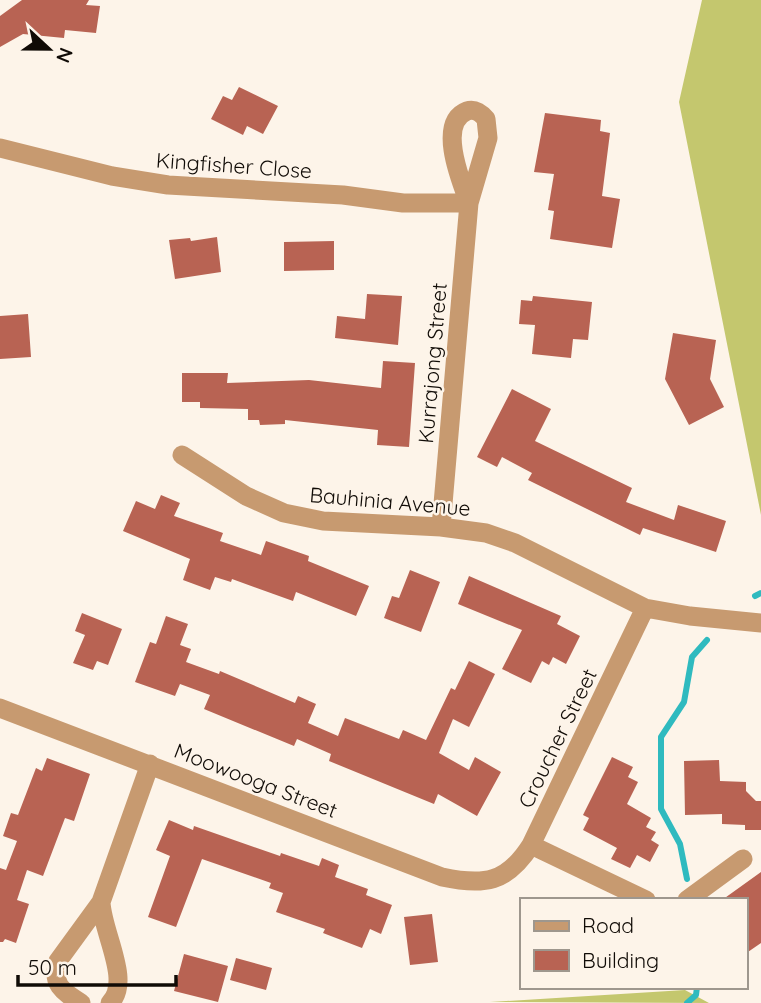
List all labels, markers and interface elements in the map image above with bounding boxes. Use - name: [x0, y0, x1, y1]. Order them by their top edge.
- north arrow: [14, 14, 84, 84]
- text: N: [51, 44, 79, 66]
- street label: Kingfisher Close: [155, 147, 313, 183]
- street label: Kurrajong Street: [412, 282, 452, 444]
- street label: Bauhinia Avenue: [308, 481, 472, 521]
- street label: Croucher Street: [512, 664, 602, 812]
- street label: Moowooga Street: [171, 737, 341, 823]
- legend: [520, 898, 747, 989]
- text: Road: [582, 912, 634, 938]
- scale bar: [18, 944, 175, 988]
- text: Building: [582, 947, 659, 973]
- text: 50 m: [28, 954, 77, 980]

